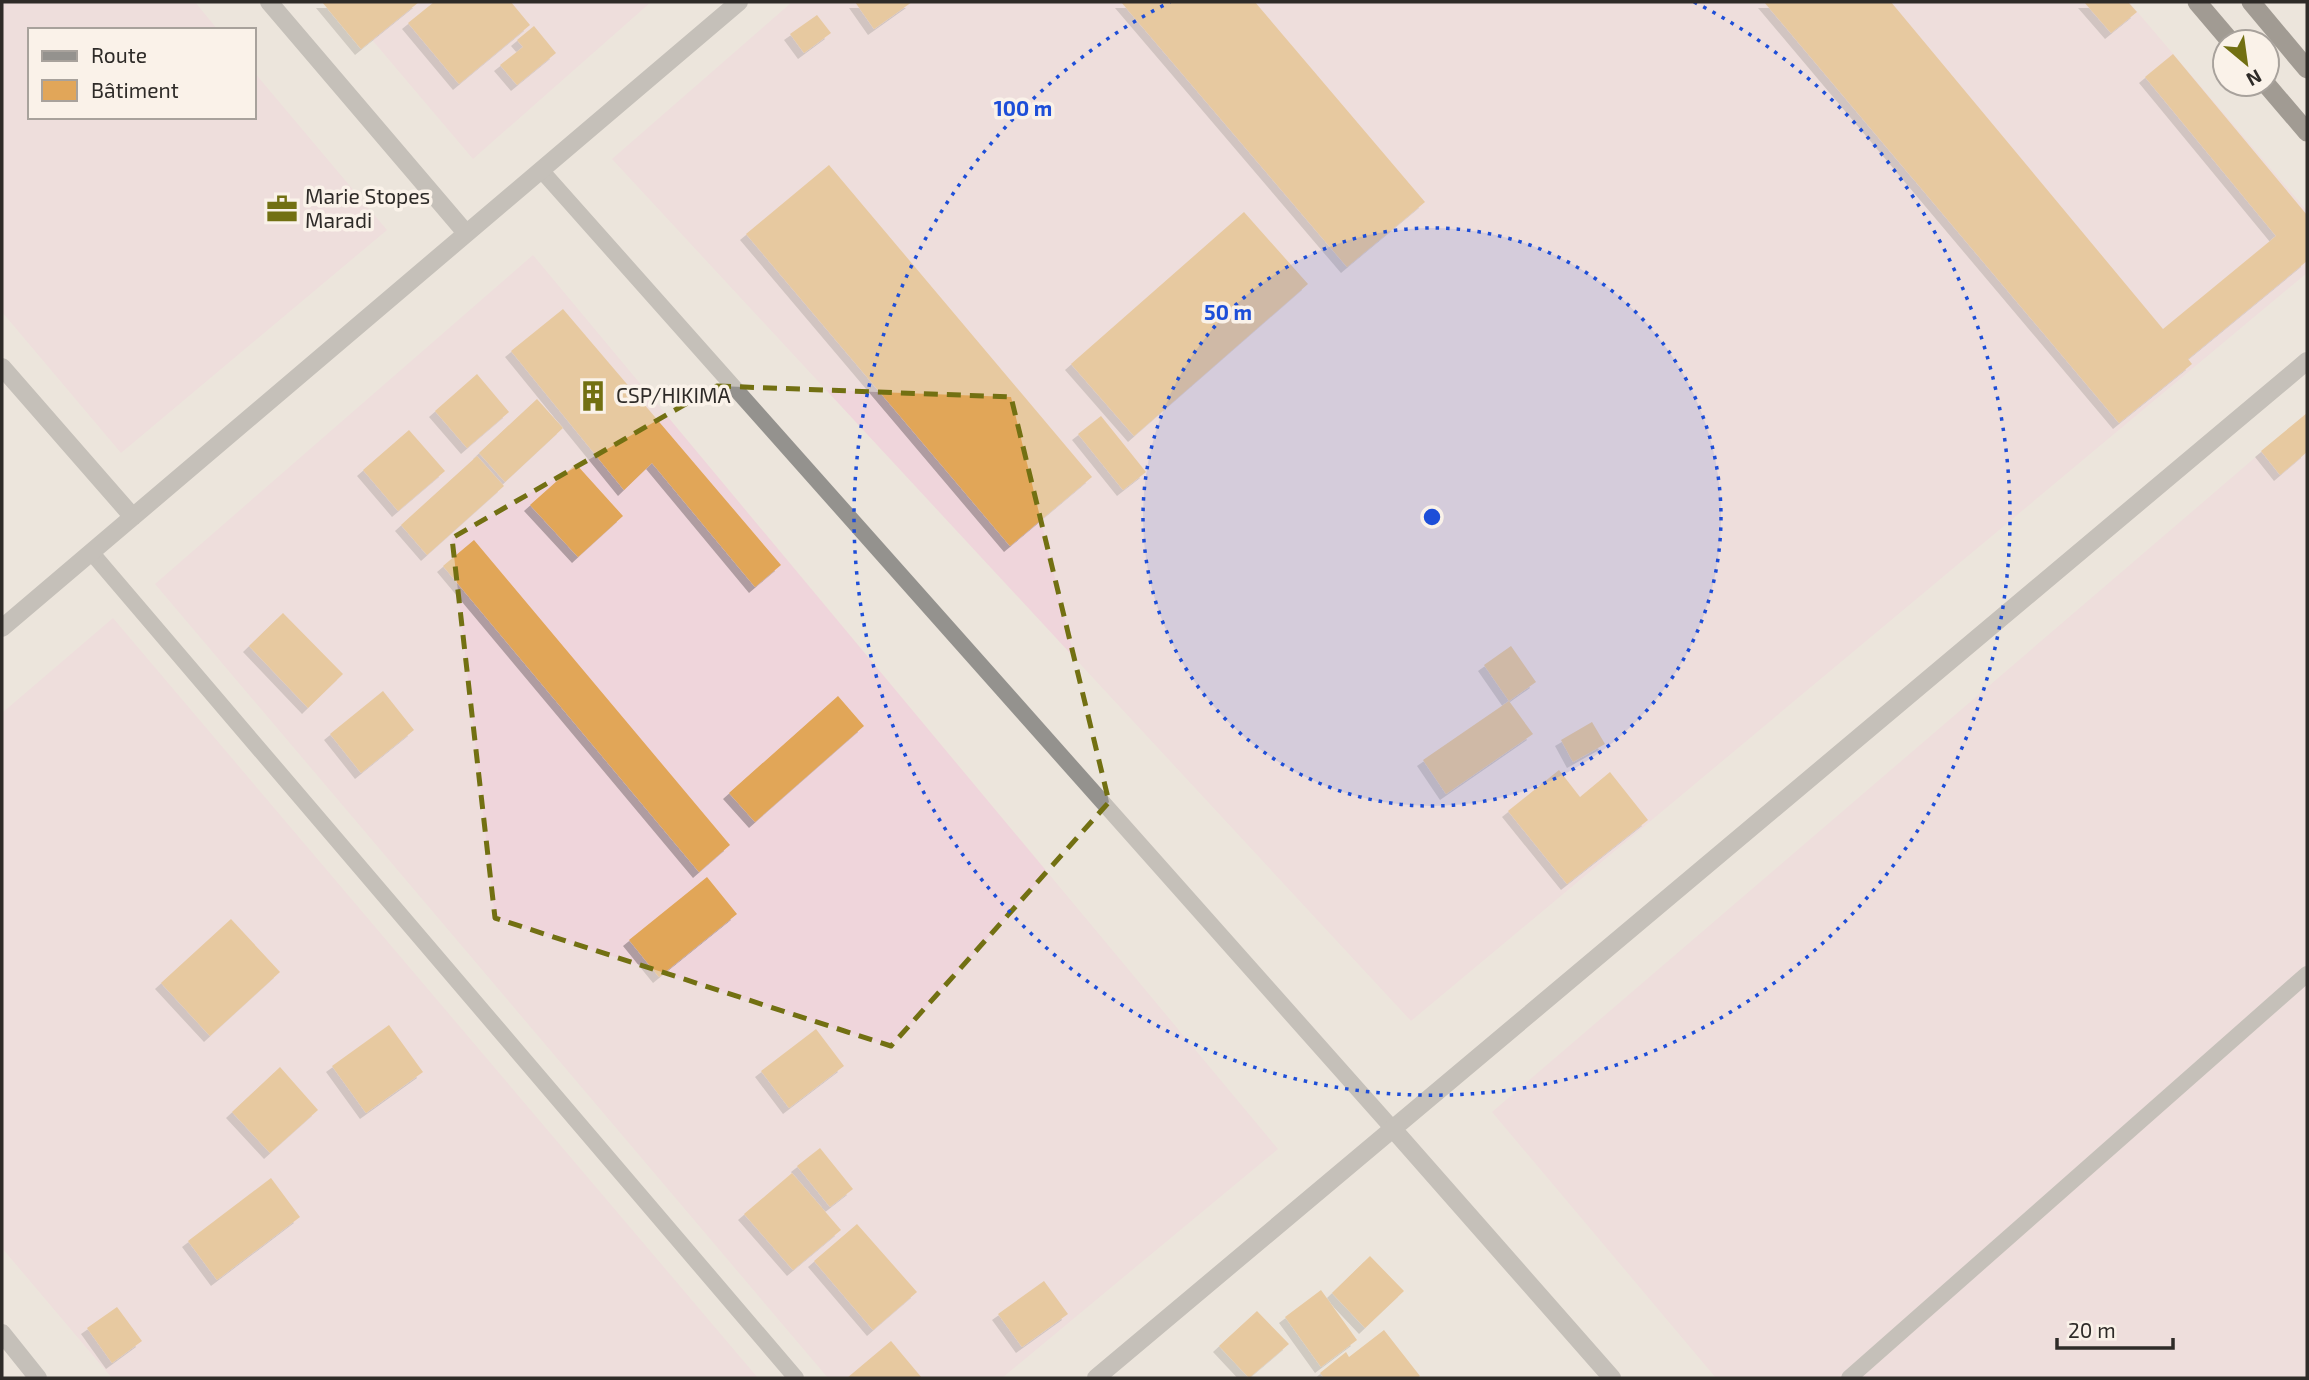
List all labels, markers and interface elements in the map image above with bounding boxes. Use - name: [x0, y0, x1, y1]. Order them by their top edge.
- legend: [28, 28, 256, 119]
- north arrow: [2211, 28, 2281, 98]
- text: Route: [91, 42, 147, 67]
- text: N: [2243, 65, 2266, 92]
- text: Bâtiment: [91, 77, 179, 102]
- text: 100 m: [994, 95, 1052, 120]
- place label: Marie Stopes Maradi: [305, 183, 430, 232]
- office icon: Marie Stopes Maradi: [265, 192, 299, 226]
- text: 50 m: [1204, 299, 1252, 324]
- building icon: CSP/HIKIMA: [576, 379, 610, 413]
- place label: CSP/HIKIMA: [616, 382, 731, 407]
- centre of rings: [1420, 505, 1444, 529]
- scale bar: [2057, 1306, 2172, 1350]
- text: 20 m: [2068, 1317, 2116, 1342]

